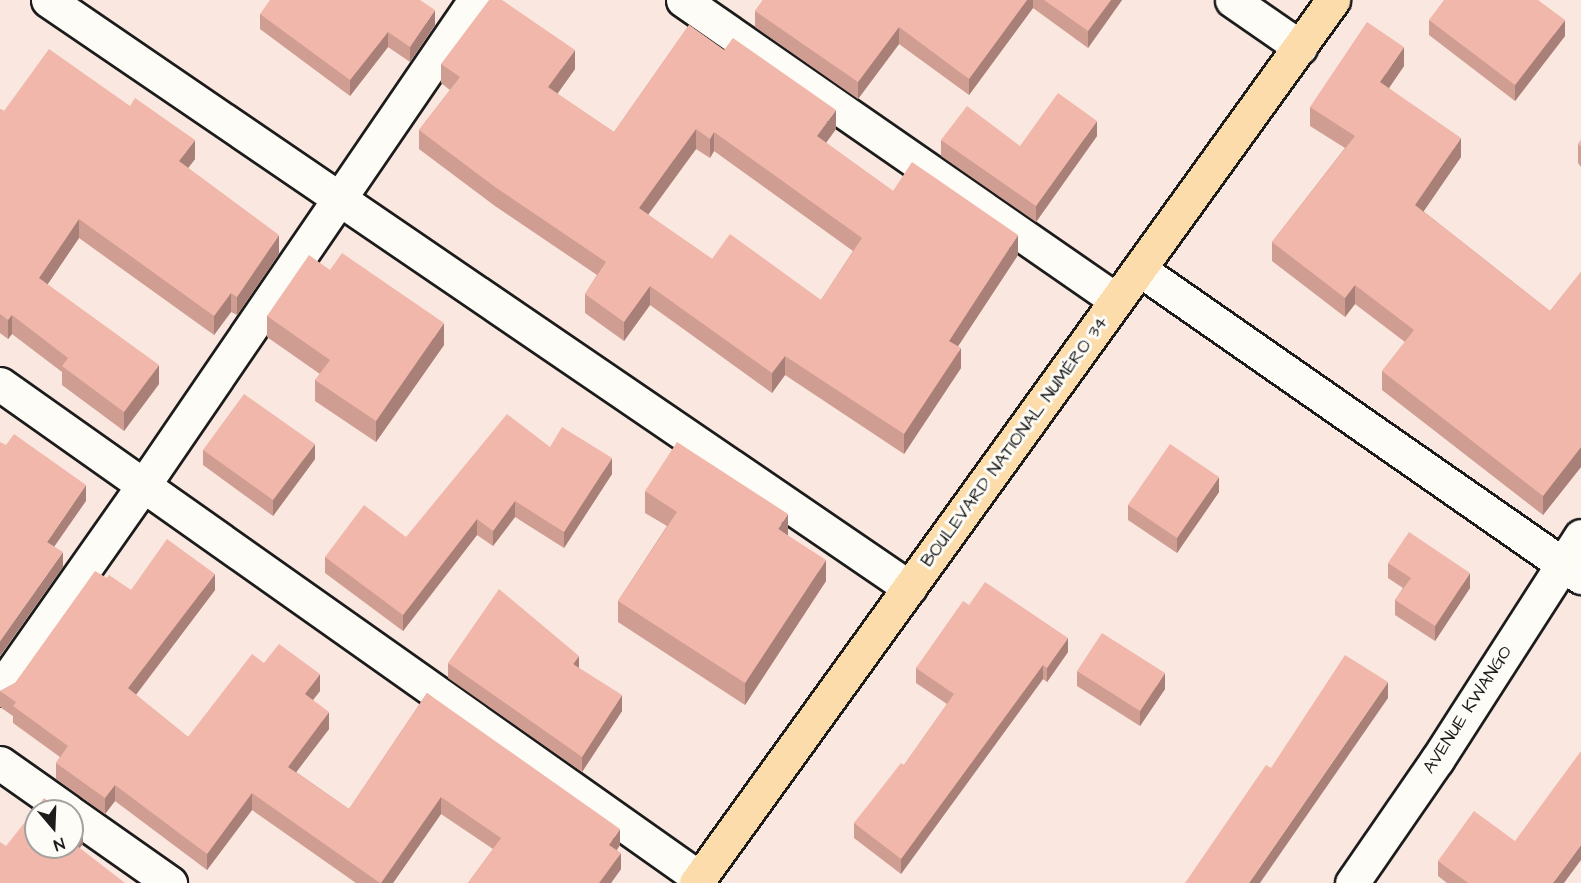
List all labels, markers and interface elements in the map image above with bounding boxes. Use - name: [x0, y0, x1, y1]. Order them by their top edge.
- street label: BOULEVARD NATIONAL NUMÉRO 34: [917, 313, 1113, 571]
- street label: AVENUE KWANGO: [1419, 642, 1517, 778]
- north arrow: [24, 799, 84, 859]
- text: N: [51, 832, 68, 856]

